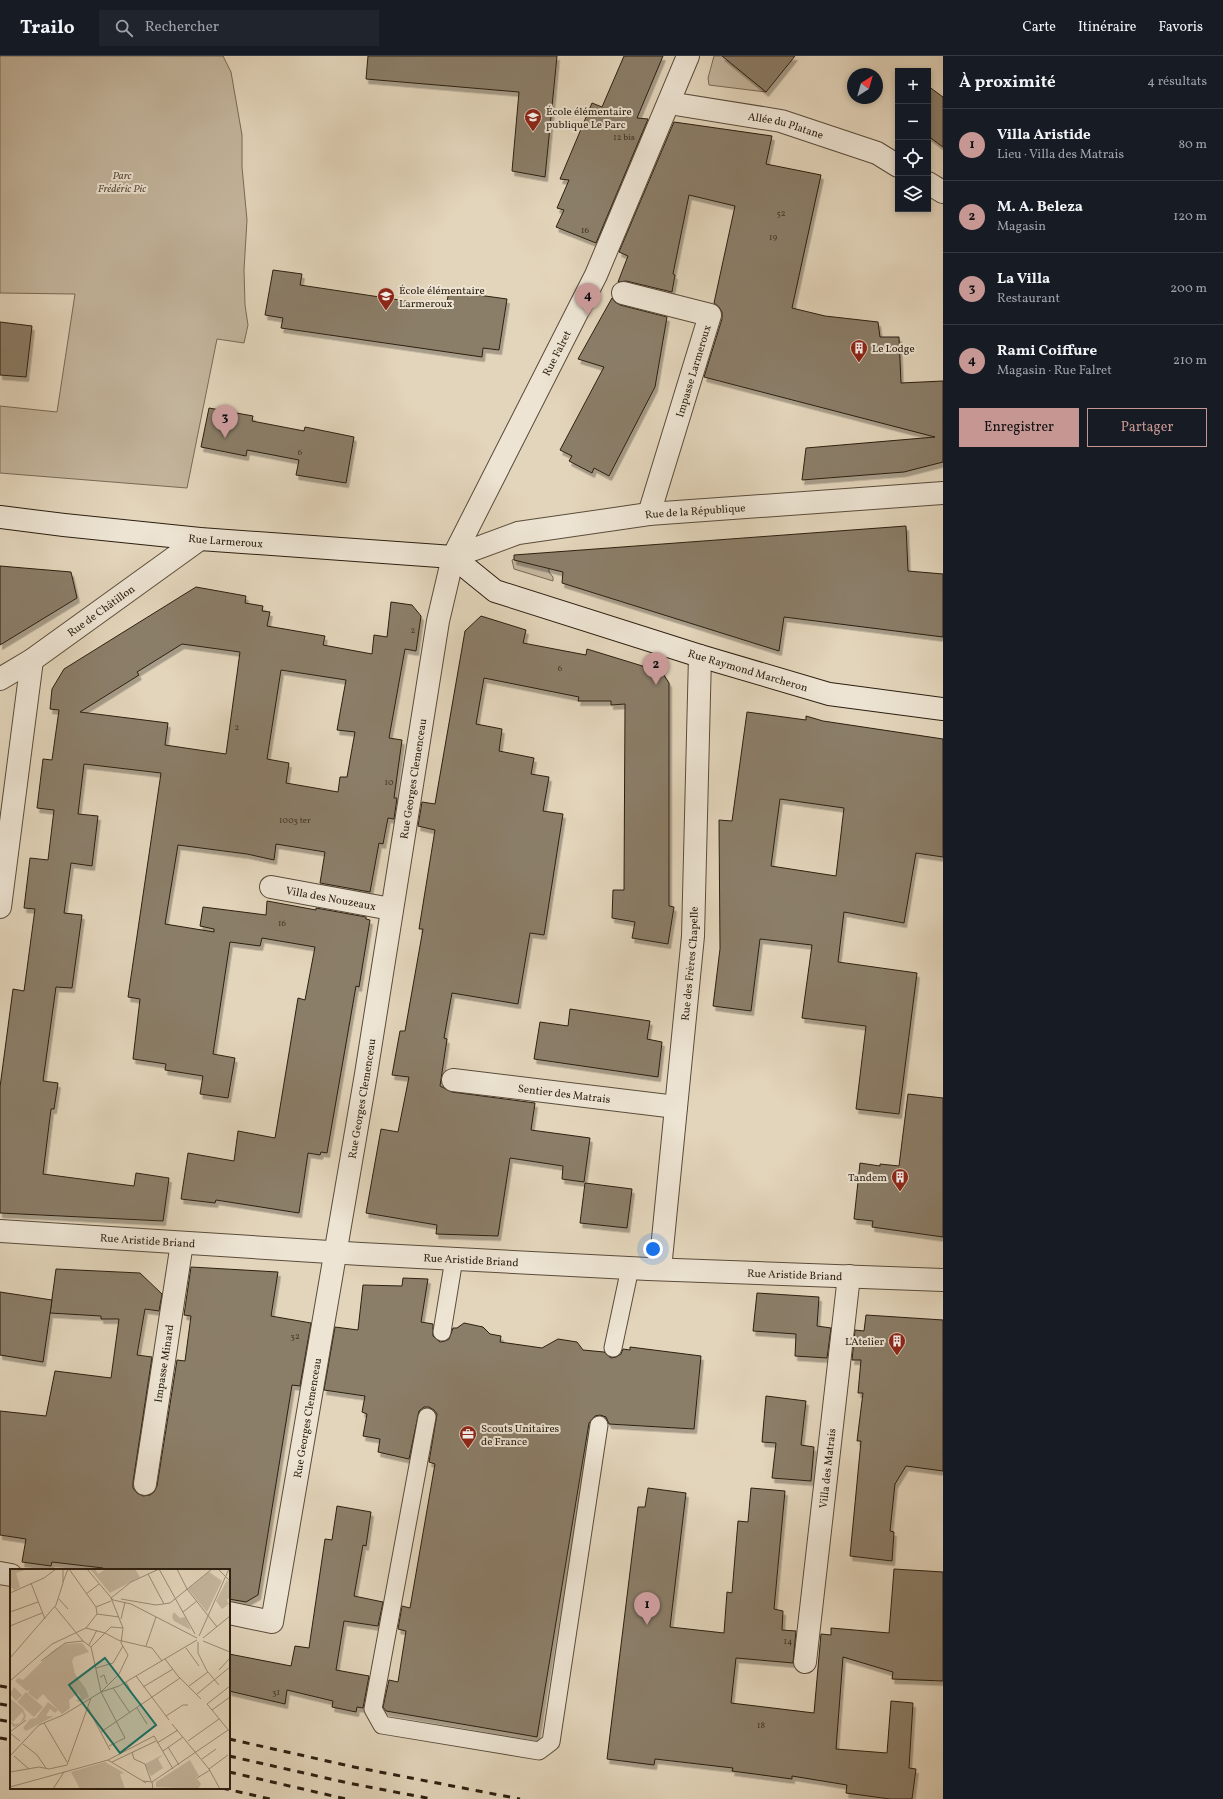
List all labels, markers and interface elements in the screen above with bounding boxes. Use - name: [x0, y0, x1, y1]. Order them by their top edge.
- search box: [99, 10, 379, 46]
- text: Trailo: [20, 15, 75, 41]
- icon: search: [113, 17, 135, 39]
- text: Rechercher: [145, 17, 219, 38]
- text: Carte: [1022, 18, 1056, 37]
- text: Itinéraire: [1078, 18, 1137, 37]
- text: Favoris: [1159, 18, 1203, 37]
- north arrow: [847, 68, 883, 104]
- map controls: [895, 68, 931, 212]
- button: +: [895, 68, 931, 104]
- text: À proximité: [959, 71, 1056, 94]
- text: 4 résultats: [1147, 73, 1207, 91]
- button: −: [895, 104, 931, 140]
- place label: École élémentaire publique Le Parc: [546, 105, 632, 133]
- school or university icon: École élémentaire publique Le Parc: [523, 107, 543, 132]
- street label: Allée du Platane: [747, 110, 825, 144]
- text: Villa Aristide: [997, 125, 1091, 146]
- house number: 12 bis: [613, 131, 635, 144]
- text: 1: [969, 136, 975, 154]
- text: 80 m: [1178, 136, 1207, 154]
- button: locate: [895, 140, 931, 176]
- text: Lieu · Villa des Matrais: [997, 146, 1124, 164]
- park label: Parc Frédéric Pic: [98, 169, 146, 197]
- button: layers: [895, 176, 931, 212]
- text: M. A. Beleza: [997, 197, 1083, 218]
- house number: 52: [776, 207, 786, 220]
- text: 2: [969, 208, 975, 226]
- text: 120 m: [1173, 208, 1207, 226]
- text: Magasin: [997, 218, 1046, 236]
- house number: 16: [581, 224, 589, 237]
- house number: 19: [769, 231, 777, 244]
- text: La Villa: [997, 269, 1050, 290]
- text: 3: [969, 280, 975, 298]
- text: 200 m: [1170, 280, 1207, 298]
- pin: 4: [575, 283, 601, 316]
- place label: École élémentaire Larmeroux: [399, 284, 485, 312]
- school or university icon: École élémentaire Larmeroux: [376, 286, 396, 311]
- text: Restaurant: [997, 290, 1060, 308]
- street label: Impasse Larmeroux: [673, 323, 716, 419]
- street label: Rue Falret: [540, 328, 576, 379]
- building icon: Le Lodge: [849, 338, 869, 363]
- text: Rami Coiffure: [997, 341, 1097, 362]
- place label: Le Lodge: [872, 342, 915, 357]
- text: 4: [968, 352, 976, 370]
- text: 210 m: [1173, 352, 1207, 370]
- text: Magasin · Rue Falret: [997, 362, 1112, 380]
- pin: 3: [212, 405, 238, 438]
- button: Enregistrer: [959, 408, 1079, 447]
- button: Partager: [1087, 408, 1207, 447]
- house number: 6: [298, 446, 303, 459]
- street label: Rue de la République: [644, 501, 746, 523]
- street label: Rue Larmeroux: [188, 532, 264, 552]
- street label: Rue de Châtillon: [65, 582, 139, 641]
- house number: 2: [411, 624, 416, 637]
- street label: Rue Raymond Marcheron: [686, 647, 810, 696]
- pin: 2: [643, 652, 669, 685]
- house number: 6: [558, 662, 563, 675]
- street label: Rue Georges Clemenceau: [397, 718, 431, 840]
- house number: 2: [235, 721, 240, 734]
- house number: 10: [385, 776, 394, 789]
- house number: 1003 ter: [279, 814, 311, 827]
- street label: Villa des Nouzeaux: [284, 884, 377, 915]
- street label: Rue des Frères Chapelle: [679, 906, 703, 1021]
- house number: 16: [278, 917, 286, 930]
- street label: Rue Georges Clemenceau: [346, 1038, 381, 1160]
- street label: Sentier des Matrais: [517, 1082, 611, 1108]
- building icon: Tandem: [890, 1167, 910, 1192]
- place label: Tandem: [848, 1171, 887, 1186]
- street label: Rue Aristide Briand: [99, 1231, 196, 1252]
- your location: [643, 1239, 663, 1259]
- street label: Rue Aristide Briand: [423, 1251, 519, 1271]
- street label: Rue Aristide Briand: [747, 1267, 843, 1285]
- street label: Impasse Minard: [152, 1324, 178, 1404]
- house number: 32: [290, 1330, 300, 1343]
- building icon: L'Atelier: [887, 1331, 907, 1356]
- place label: L'Atelier: [845, 1335, 884, 1350]
- street label: Rue Georges Clemenceau: [291, 1357, 326, 1479]
- place label: Scouts Unitaires de France: [481, 1422, 560, 1450]
- office icon: Scouts Unitaires de France: [458, 1424, 478, 1449]
- street label: Villa des Matrais: [817, 1427, 841, 1509]
- inset map: [10, 1569, 230, 1789]
- pin: 1: [634, 1592, 660, 1625]
- house number: 14: [784, 1635, 792, 1648]
- house number: 31: [272, 1686, 280, 1699]
- house number: 18: [757, 1719, 765, 1732]

